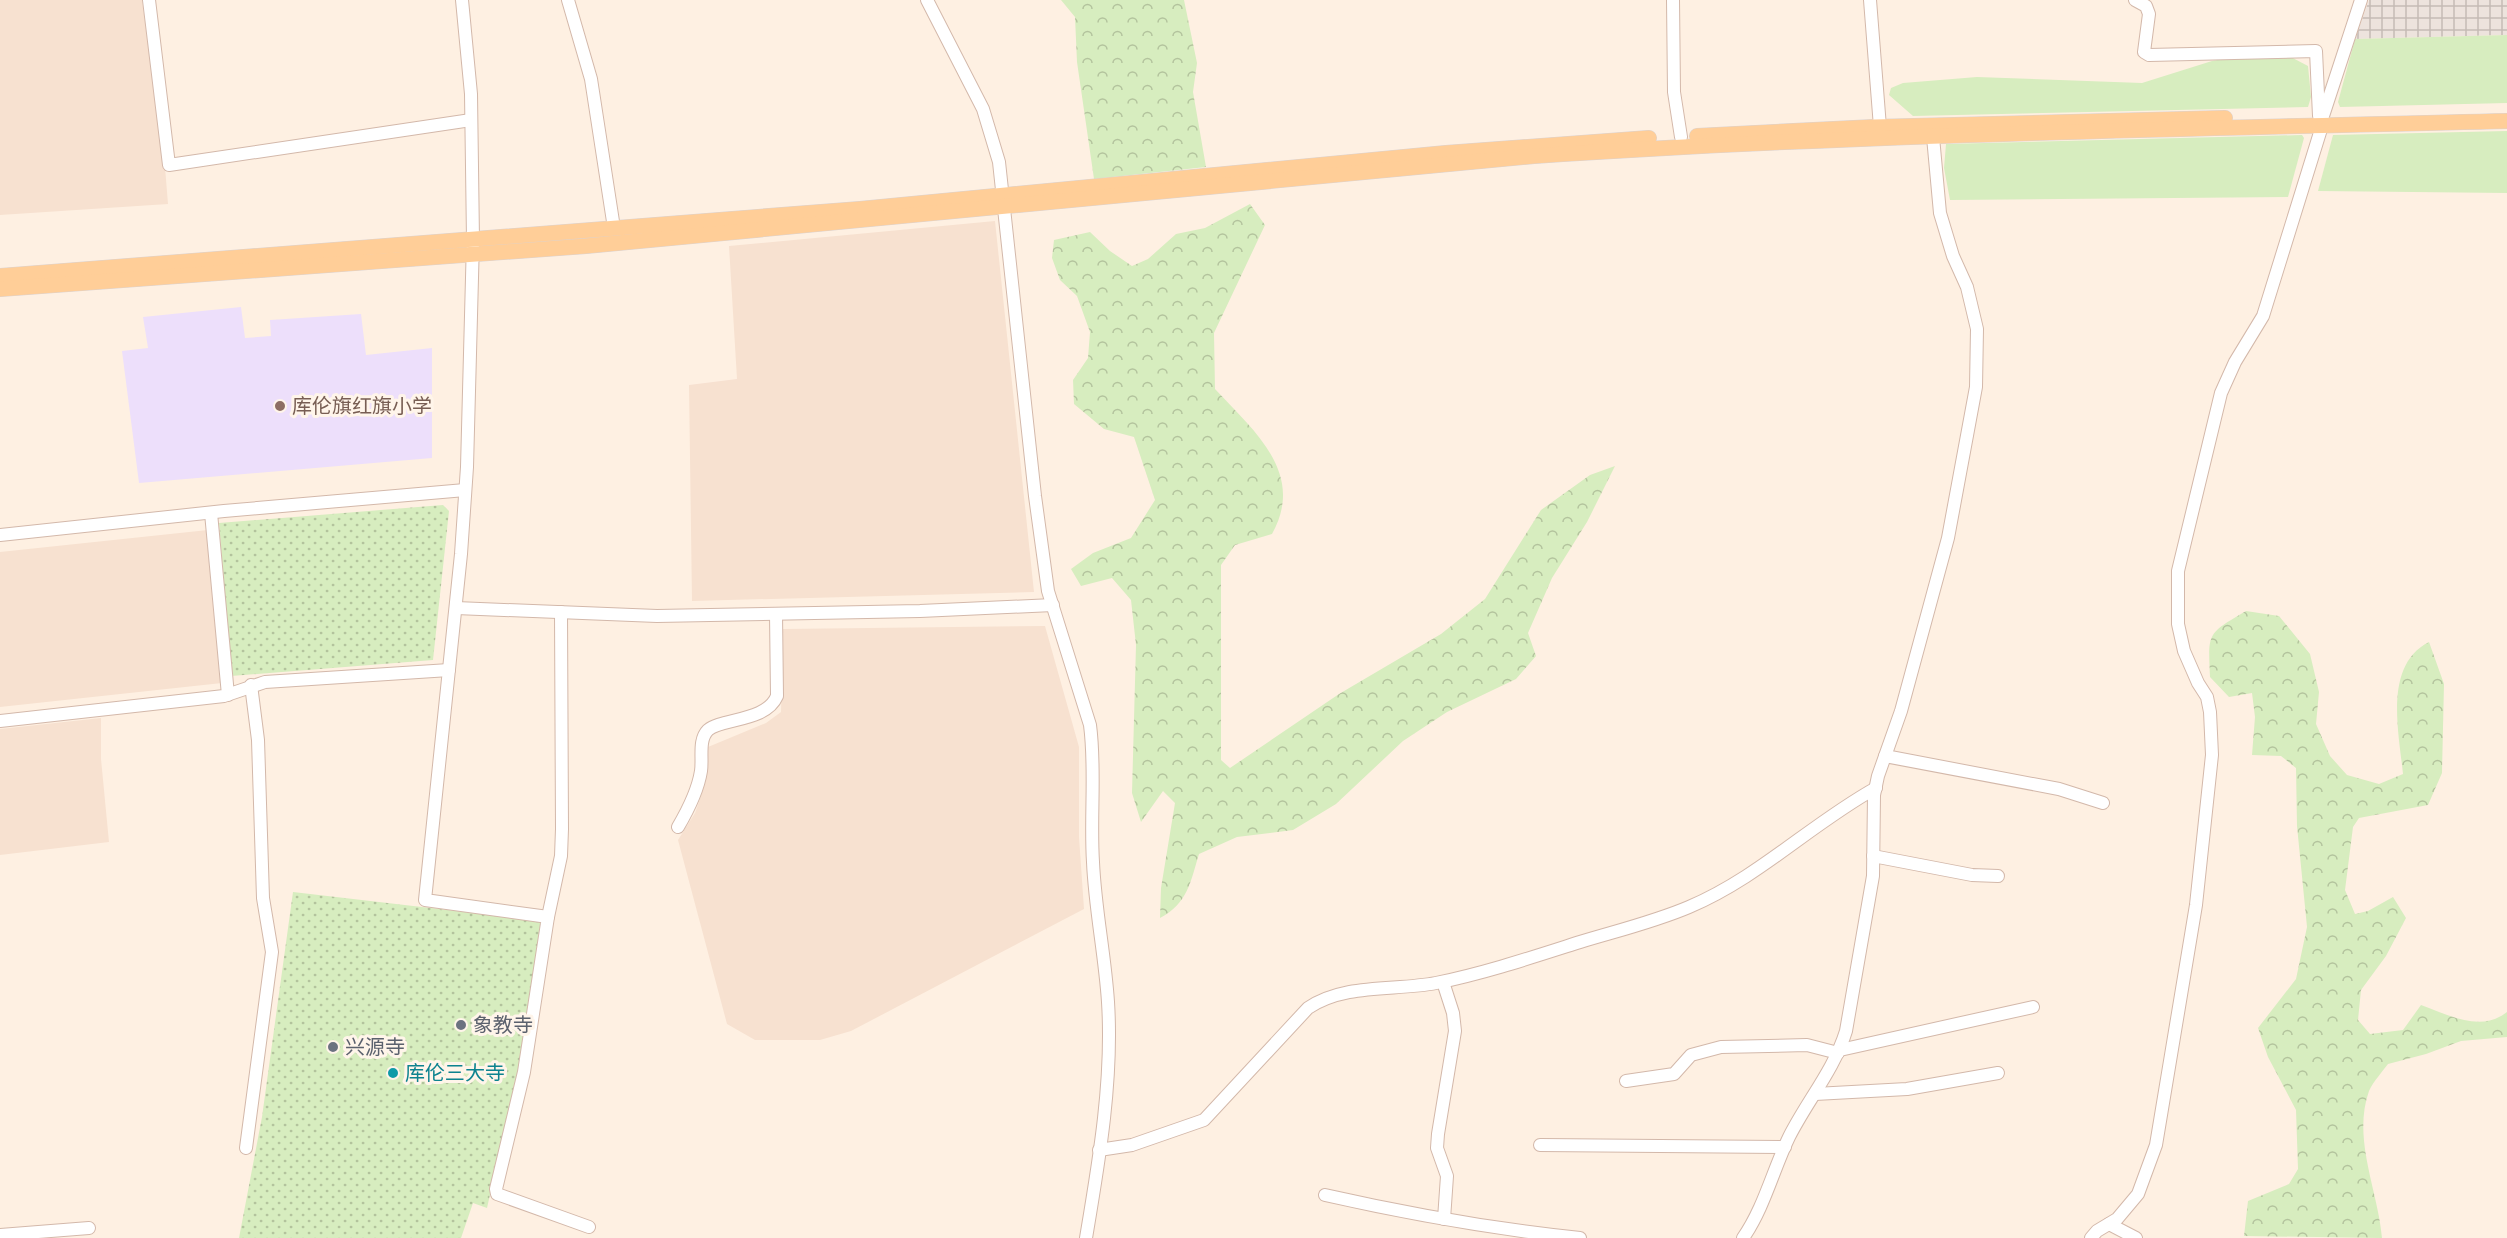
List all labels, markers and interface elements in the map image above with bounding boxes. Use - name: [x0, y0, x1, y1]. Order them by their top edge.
- place label: 库伦旗红旗小学: [292, 394, 432, 418]
- marker: 库伦旗红旗小学: [273, 399, 287, 413]
- place label: 象教寺: [473, 1013, 533, 1037]
- marker: 象教寺: [454, 1018, 468, 1032]
- place label: 兴源寺: [345, 1035, 405, 1059]
- marker: 兴源寺: [326, 1040, 340, 1054]
- place label: 库伦三大寺: [405, 1061, 505, 1085]
- marker: 库伦三大寺: [386, 1066, 400, 1080]

